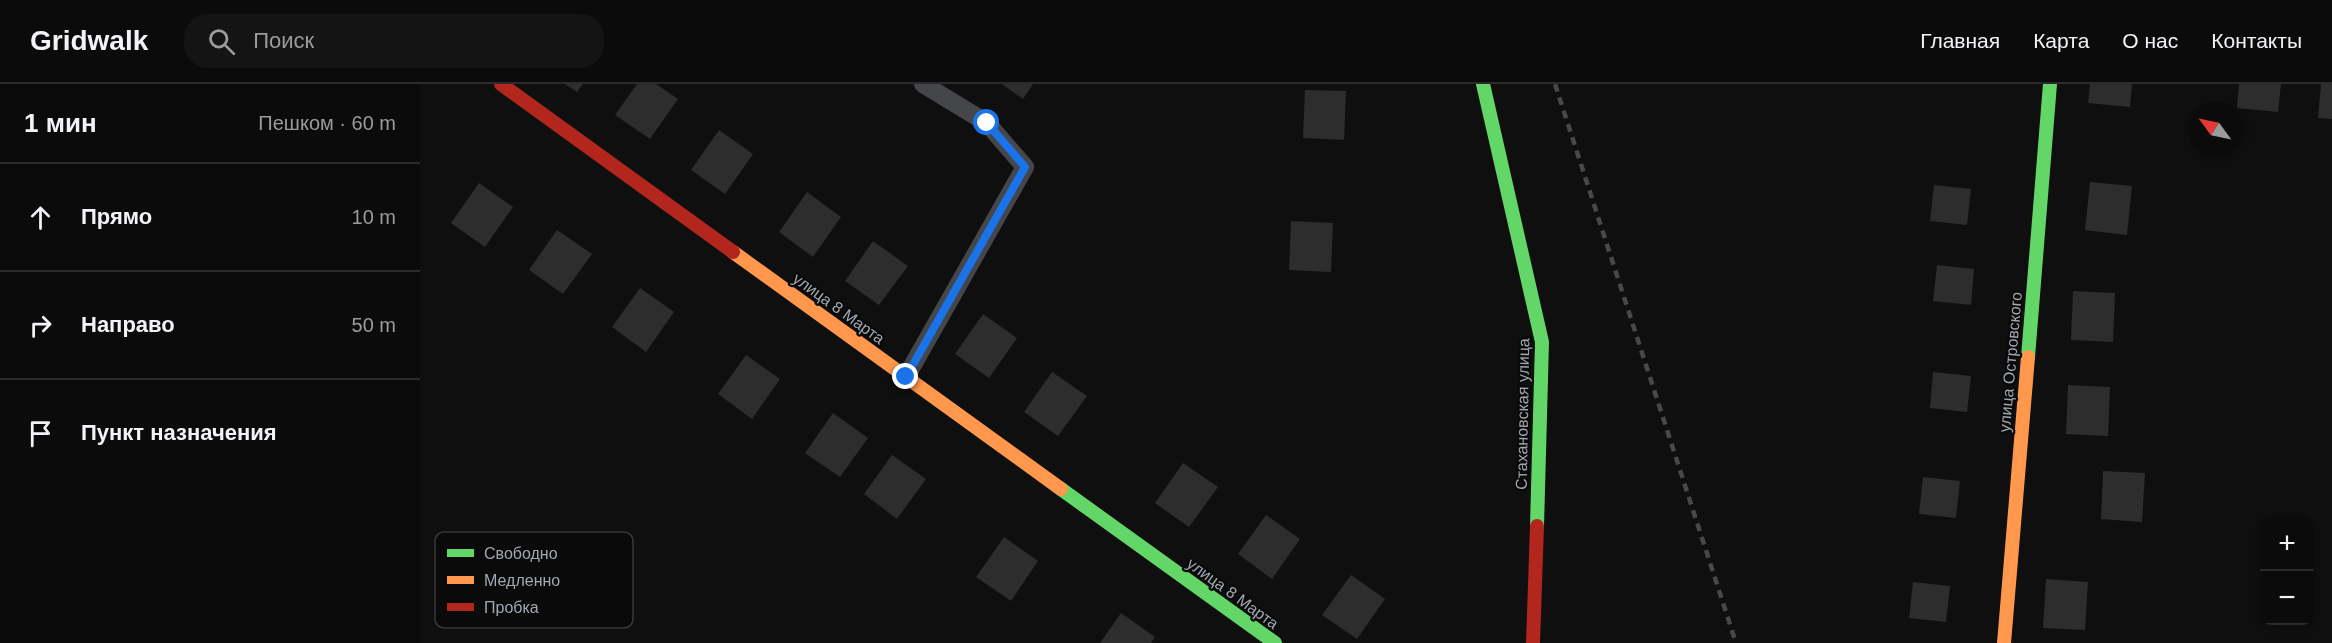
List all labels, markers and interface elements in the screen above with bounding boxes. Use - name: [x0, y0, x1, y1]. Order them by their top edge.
- search box: [184, 14, 604, 68]
- text: Gridwalk: [30, 25, 148, 56]
- icon: search: [205, 25, 238, 58]
- text: Поиск: [253, 28, 314, 53]
- text: Главная: [1920, 29, 2000, 52]
- text: Карта: [2033, 29, 2089, 52]
- text: О нас: [2122, 29, 2178, 52]
- text: Контакты: [2211, 29, 2302, 52]
- north arrow: [2188, 102, 2242, 156]
- text: 1 мин: [24, 108, 97, 138]
- route start: [973, 109, 999, 135]
- text: Пешком · 60 m: [258, 112, 396, 134]
- icon: ahead: [24, 201, 57, 234]
- text: Прямо: [81, 204, 152, 229]
- text: 10 m: [352, 206, 396, 228]
- street label: улица 8 Марта: [790, 270, 888, 347]
- street label: улица Островского: [1996, 291, 2025, 433]
- icon: right: [24, 309, 57, 342]
- text: Направо: [81, 312, 175, 337]
- text: 50 m: [352, 314, 396, 336]
- street label: Стахановская улица: [1513, 338, 1532, 490]
- route end: [892, 363, 918, 389]
- icon: arrive: [24, 417, 57, 450]
- text: Пункт назначения: [81, 420, 277, 445]
- map controls: [2260, 517, 2314, 625]
- button: +: [2260, 517, 2314, 571]
- legend: [435, 532, 633, 628]
- text: Свободно: [484, 545, 558, 562]
- street label: улица 8 Марта: [1184, 555, 1282, 632]
- button: −: [2260, 571, 2314, 625]
- text: Медленно: [484, 572, 560, 589]
- text: Пробка: [484, 599, 539, 616]

